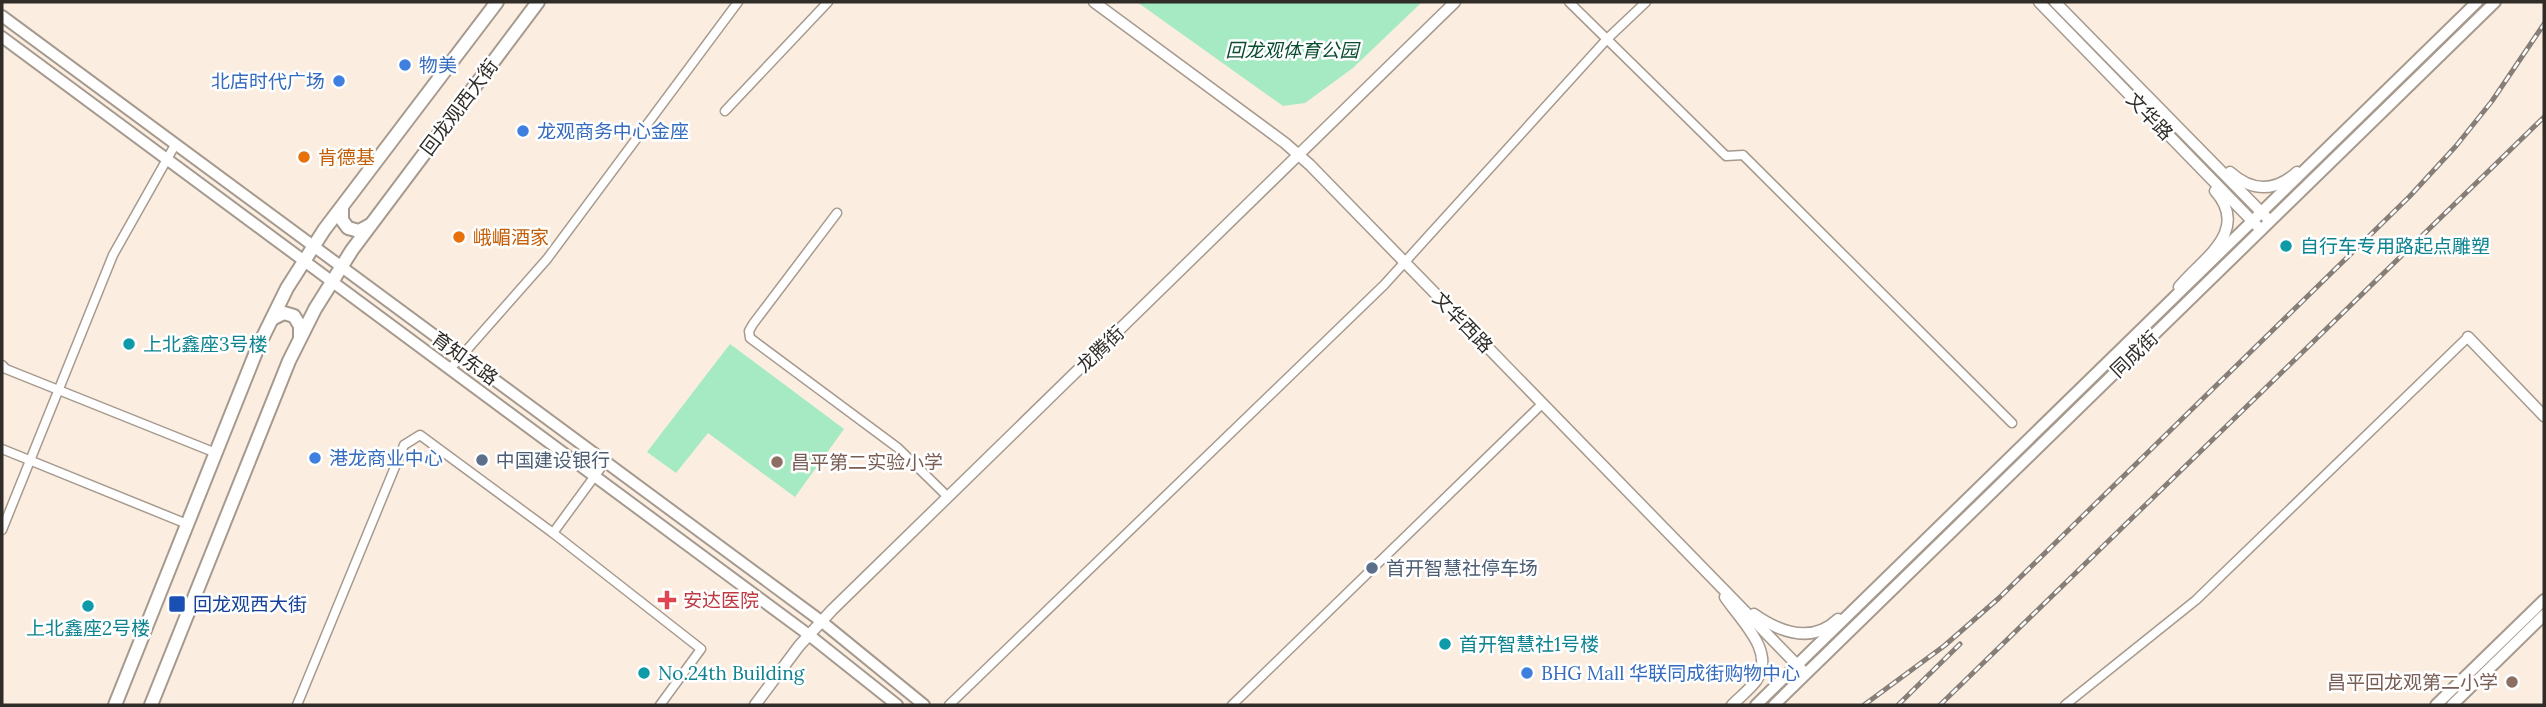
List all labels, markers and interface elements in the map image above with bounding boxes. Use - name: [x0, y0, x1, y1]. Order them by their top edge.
- park label: 回龙观体育公园: [1225, 38, 1361, 62]
- place label: 物美: [419, 53, 457, 77]
- street label: 回龙观西大街: [415, 54, 503, 160]
- marker: 物美: [397, 57, 413, 73]
- place label: 北店时代广场: [211, 69, 325, 93]
- marker: 北店时代广场: [331, 73, 347, 89]
- street label: 文华路: [2122, 87, 2178, 145]
- place label: 龙观商务中心金座: [537, 119, 689, 143]
- marker: 龙观商务中心金座: [515, 123, 531, 139]
- place label: 肯德基: [318, 145, 375, 169]
- marker: 肯德基: [296, 149, 312, 165]
- place label: 峨嵋酒家: [473, 225, 549, 249]
- marker: 峨嵋酒家: [451, 229, 467, 245]
- place label: 自行车专用路起点雕塑: [2300, 234, 2490, 258]
- marker: 自行车专用路起点雕塑: [2278, 238, 2294, 254]
- street label: 文华西路: [1428, 286, 1498, 358]
- street label: 龙腾街: [1071, 321, 1129, 377]
- street label: 育知东路: [427, 326, 503, 390]
- street label: 同成街: [2105, 326, 2163, 382]
- place label: 上北鑫座3号楼: [143, 332, 268, 356]
- marker: 上北鑫座3号楼: [121, 336, 137, 352]
- place label: 港龙商业中心: [329, 446, 443, 470]
- place label: 中国建设银行: [496, 448, 610, 472]
- marker: 港龙商业中心: [307, 450, 323, 466]
- place label: 昌平第二实验小学: [791, 450, 943, 474]
- marker: 中国建设银行: [474, 452, 490, 468]
- marker: 昌平第二实验小学: [769, 454, 785, 470]
- place label: 首开智慧社停车场: [1386, 556, 1538, 580]
- marker: 首开智慧社停车场: [1364, 560, 1380, 576]
- place label: 安达医院: [683, 588, 759, 612]
- marker: 安达医院: [657, 590, 677, 610]
- place label: 回龙观西大街: [193, 592, 307, 616]
- marker: 回龙观西大街: [167, 594, 187, 614]
- marker: 上北鑫座2号楼: [80, 598, 96, 614]
- place label: 上北鑫座2号楼: [26, 616, 150, 640]
- place label: 首开智慧社1号楼: [1459, 632, 1599, 656]
- marker: 首开智慧社1号楼: [1437, 636, 1453, 652]
- place label: No.24th Building: [658, 661, 805, 685]
- place label: BHG Mall 华联同成街购物中心: [1541, 661, 1800, 685]
- marker: No.24th Building: [636, 665, 652, 681]
- marker: BHG Mall 华联同成街购物中心: [1519, 665, 1535, 681]
- place label: 昌平回龙观第二小学: [2327, 670, 2498, 694]
- marker: 昌平回龙观第二小学: [2504, 674, 2520, 690]

